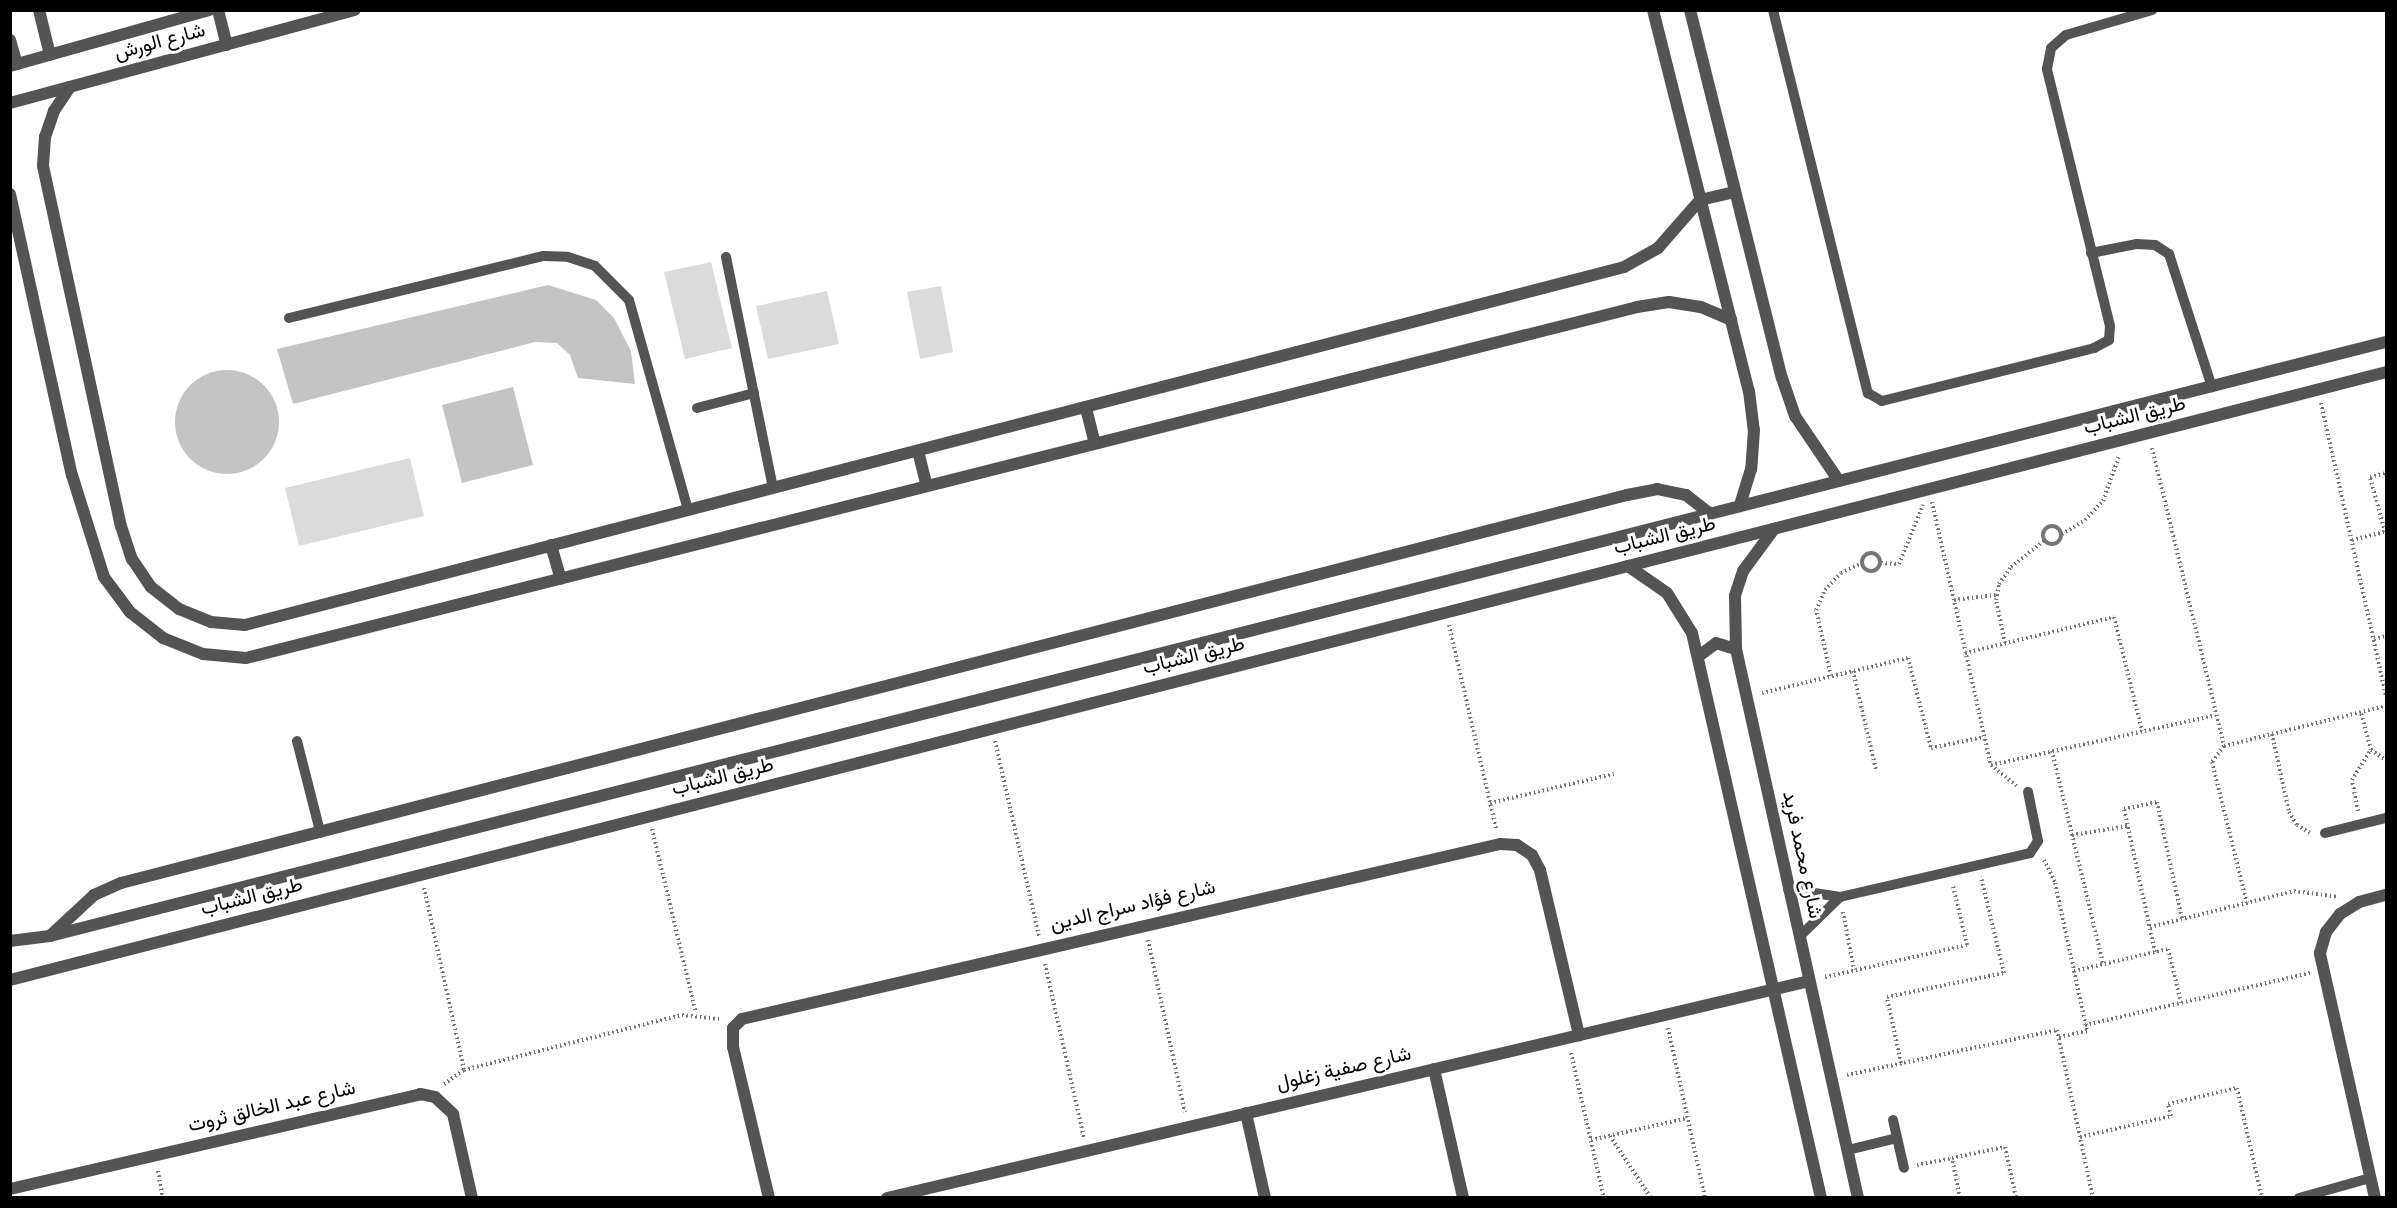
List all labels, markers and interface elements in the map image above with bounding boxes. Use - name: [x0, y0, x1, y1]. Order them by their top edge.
- street label: شارع الورش: [112, 19, 208, 67]
- street label: طريق الشباب: [2082, 393, 2188, 441]
- street label: طريق الشباب: [1612, 513, 1718, 561]
- street label: طريق الشباب: [1141, 633, 1247, 681]
- street label: طريق الشباب: [670, 754, 776, 802]
- street label: شارع محمد فريد: [1776, 789, 1826, 921]
- street label: طريق الشباب: [199, 874, 305, 922]
- street label: شارع فؤاد سراج الدين: [1048, 876, 1218, 938]
- street label: شارع صفية زغلول: [1274, 1043, 1414, 1097]
- street label: شارع عبد الخالق ثروت: [186, 1077, 358, 1139]

